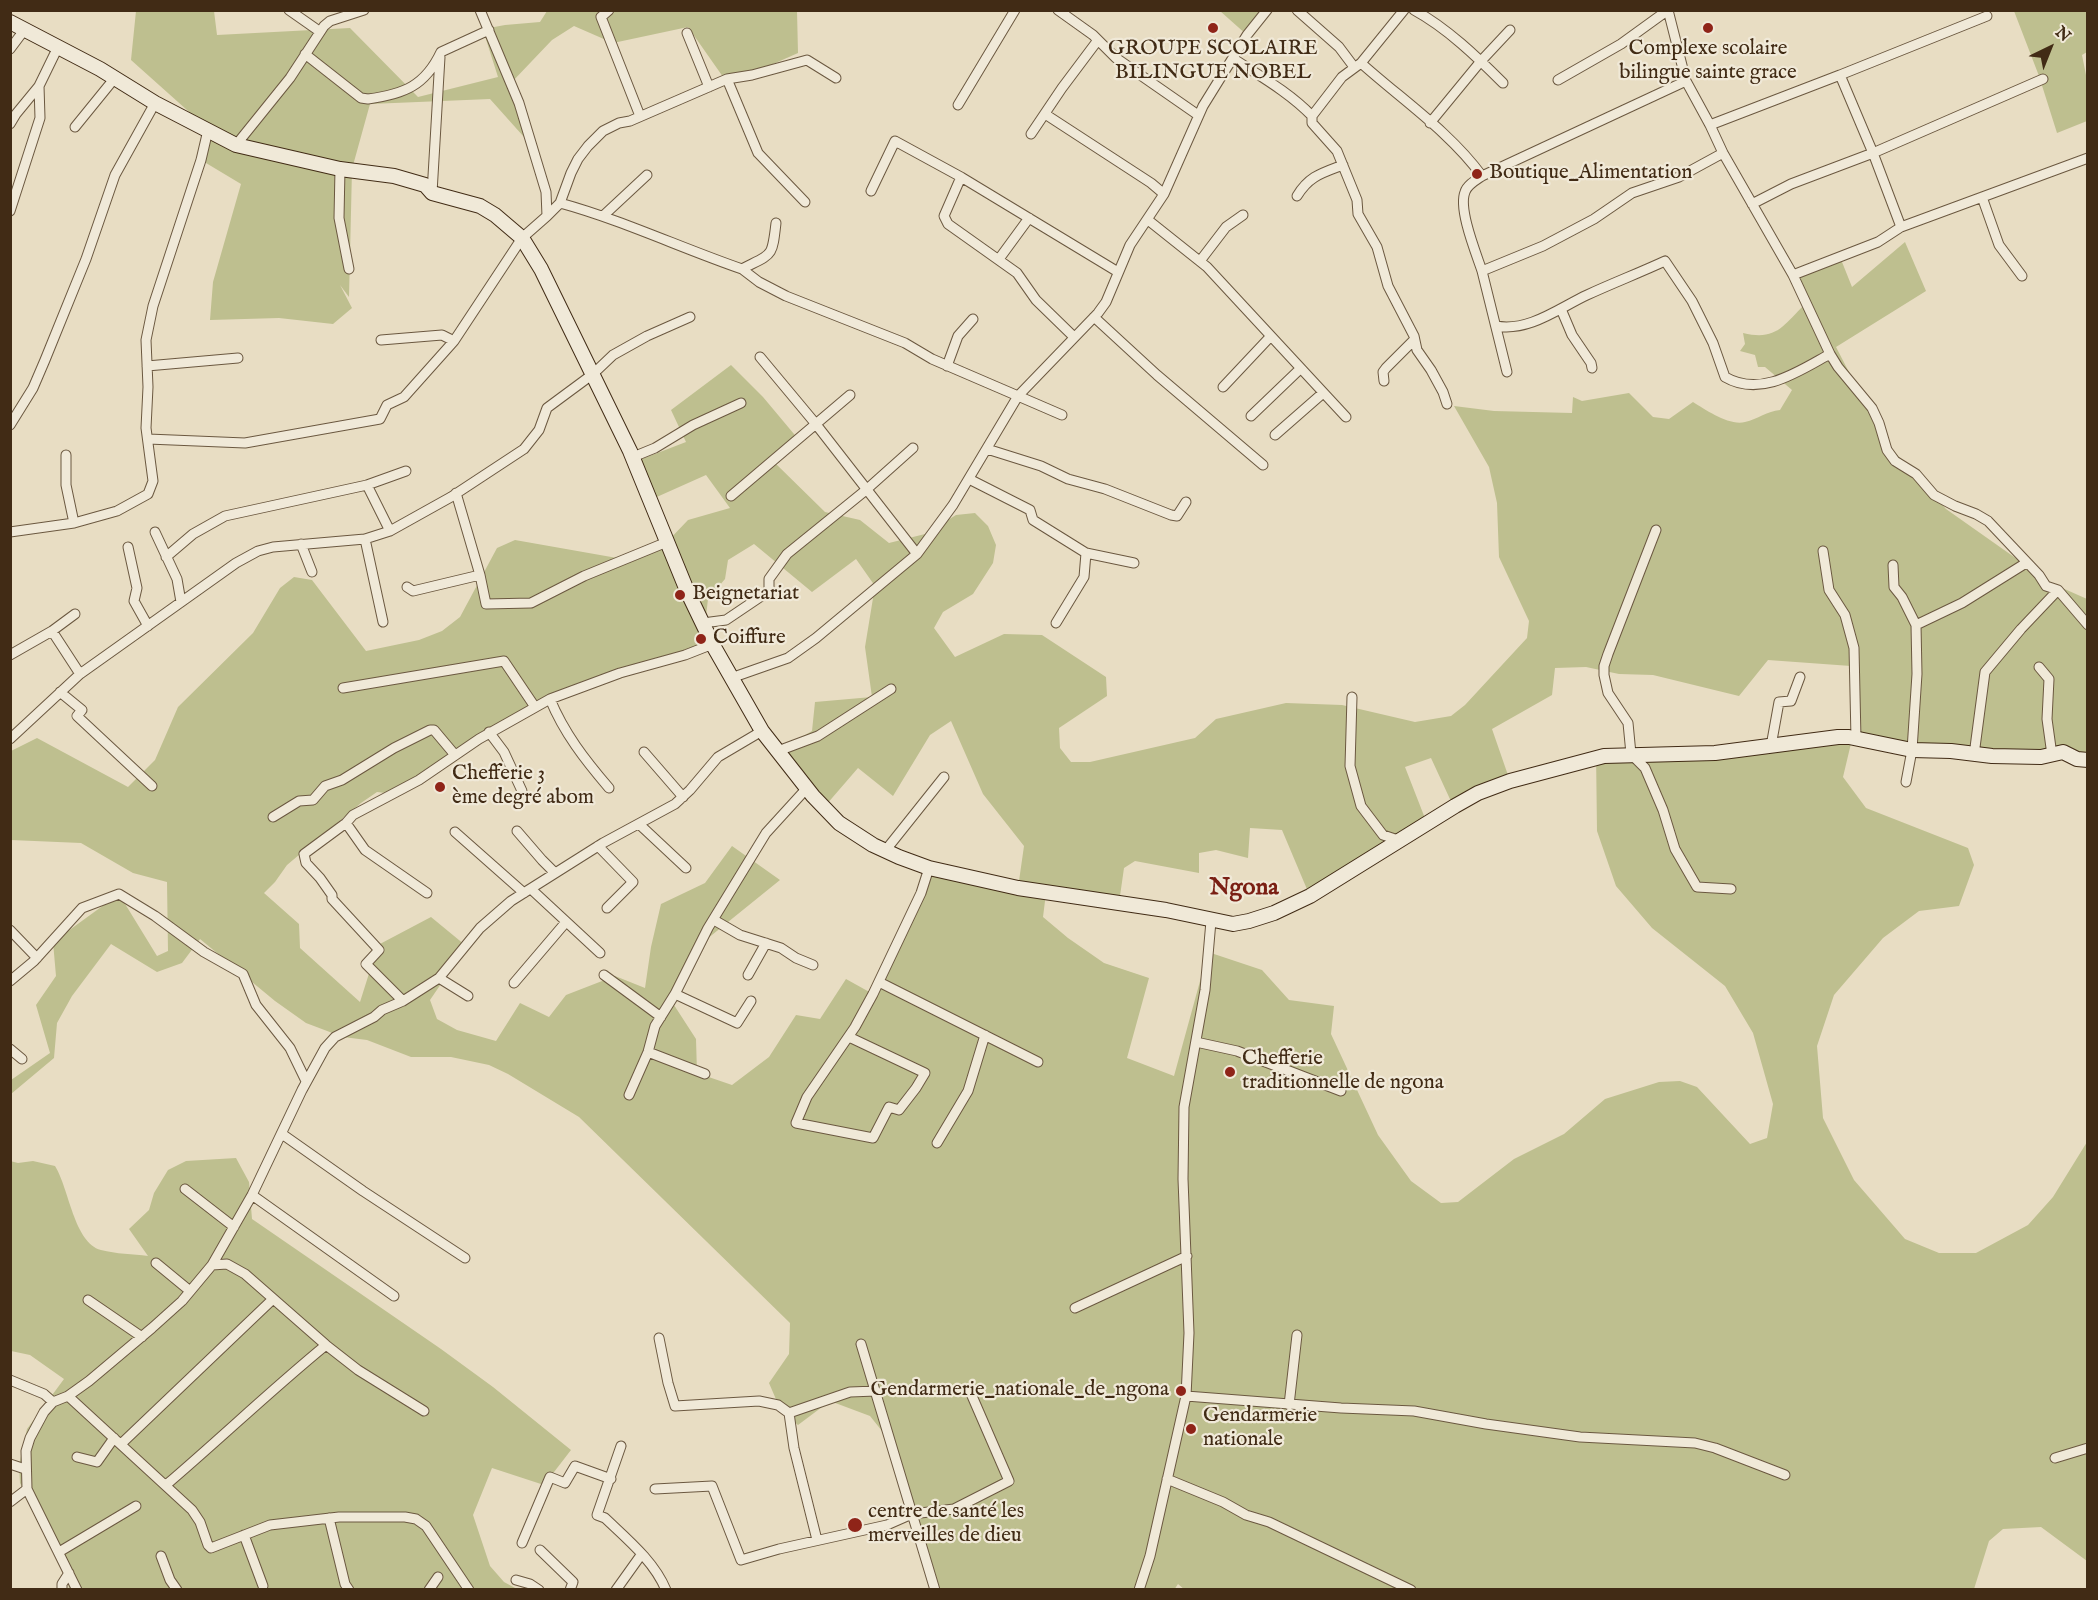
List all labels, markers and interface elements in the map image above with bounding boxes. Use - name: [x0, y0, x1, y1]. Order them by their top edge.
- north arrow: [2020, 18, 2080, 78]
- marker: GROUPE SCOLAIRE BILINGUE NOBEL: [1206, 21, 1220, 35]
- marker: Complexe scolaire bilingue sainte grace: [1701, 21, 1715, 35]
- text: N: [2050, 23, 2074, 47]
- place label: GROUPE SCOLAIRE BILINGUE NOBEL: [1108, 37, 1318, 87]
- place label: Complexe scolaire bilingue sainte grace: [1619, 37, 1797, 87]
- place label: Boutique_Alimentation: [1489, 161, 1692, 187]
- marker: Boutique_Alimentation: [1470, 167, 1484, 181]
- place label: Beignetariat: [692, 582, 799, 608]
- marker: Beignetariat: [673, 588, 687, 602]
- place label: Coiffure: [713, 626, 786, 652]
- marker: Coiffure: [694, 632, 708, 646]
- place label: Chefferie 3 ème degré abom: [452, 762, 594, 812]
- marker: Chefferie 3 ème degré abom: [433, 780, 447, 794]
- district label: Ngona: [1209, 875, 1279, 903]
- place label: Chefferie traditionnelle de ngona: [1242, 1047, 1444, 1097]
- marker: Chefferie traditionnelle de ngona: [1223, 1065, 1237, 1079]
- place label: Gendarmerie_nationale_de_ngona: [870, 1378, 1169, 1404]
- marker: Gendarmerie_nationale_de_ngona: [1174, 1384, 1188, 1398]
- place label: Gendarmerie nationale: [1203, 1404, 1317, 1454]
- marker: Gendarmerie nationale: [1184, 1422, 1198, 1436]
- place label: centre de santé les merveilles de dieu: [868, 1500, 1024, 1550]
- marker: centre de santé les merveilles de dieu: [846, 1516, 864, 1534]

